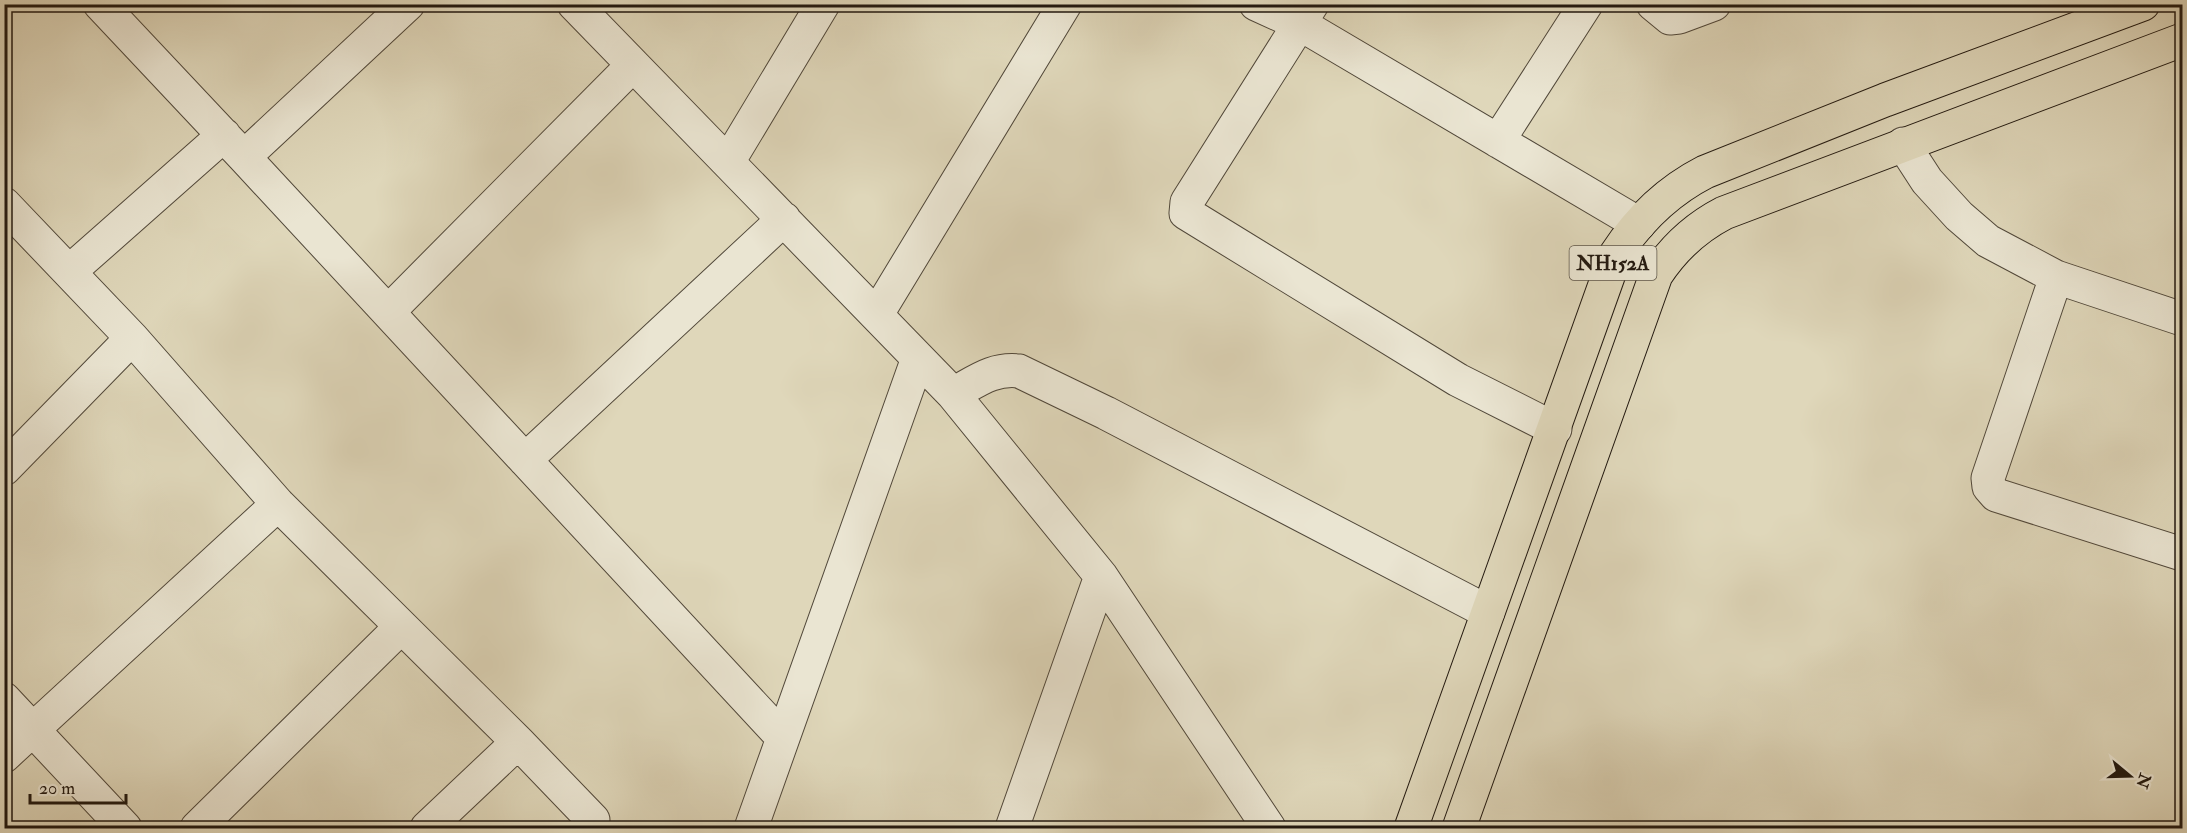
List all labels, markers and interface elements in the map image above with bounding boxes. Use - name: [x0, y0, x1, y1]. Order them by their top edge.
- road number: NH152A: [1570, 246, 1656, 280]
- north arrow: [2100, 746, 2160, 806]
- scale bar: [30, 767, 126, 805]
- text: N: [2131, 770, 2155, 791]
- text: 20 m: [39, 777, 75, 800]

